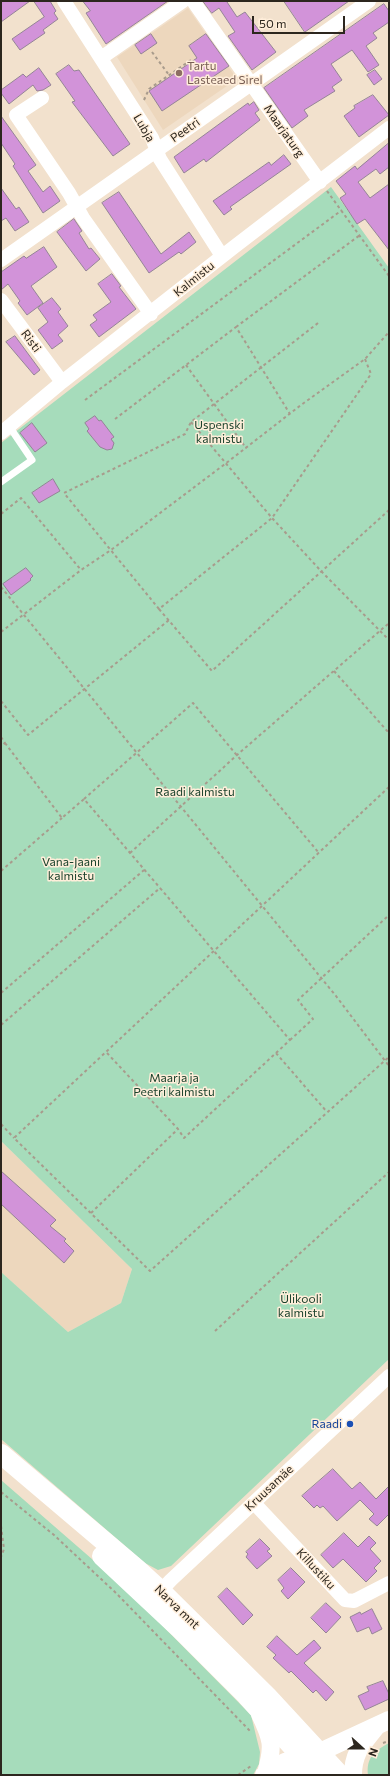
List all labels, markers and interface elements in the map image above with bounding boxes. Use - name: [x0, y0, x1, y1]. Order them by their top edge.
- scale bar: [254, 8, 347, 34]
- text: 50 m: [259, 16, 287, 30]
- place label: Tartu Lasteaed Sirel: [187, 59, 263, 87]
- marker: Tartu Lasteaed Sirel: [174, 68, 184, 78]
- street label: Maarjaturg: [261, 102, 307, 160]
- street label: Lubja: [130, 111, 158, 145]
- street label: Peetri: [167, 115, 203, 145]
- street label: Kalmistu: [171, 258, 217, 300]
- street label: Risti: [18, 327, 44, 355]
- park label: Uspenski kalmistu: [194, 418, 244, 446]
- park label: Raadi kalmistu: [155, 785, 235, 799]
- park label: Vana-Jaani kalmistu: [42, 855, 100, 883]
- park label: Maarja ja Peetri kalmistu: [133, 1071, 215, 1099]
- park label: Ülikooli kalmistu: [278, 1292, 324, 1320]
- place label: Raadi: [311, 1417, 342, 1431]
- marker: Raadi: [345, 1419, 355, 1429]
- street label: Kruusamäe: [242, 1462, 296, 1514]
- street label: Killustiku: [293, 1546, 339, 1592]
- street label: Narva mnt: [151, 1582, 203, 1632]
- north arrow: [342, 1728, 382, 1768]
- text: N: [366, 1746, 381, 1759]

